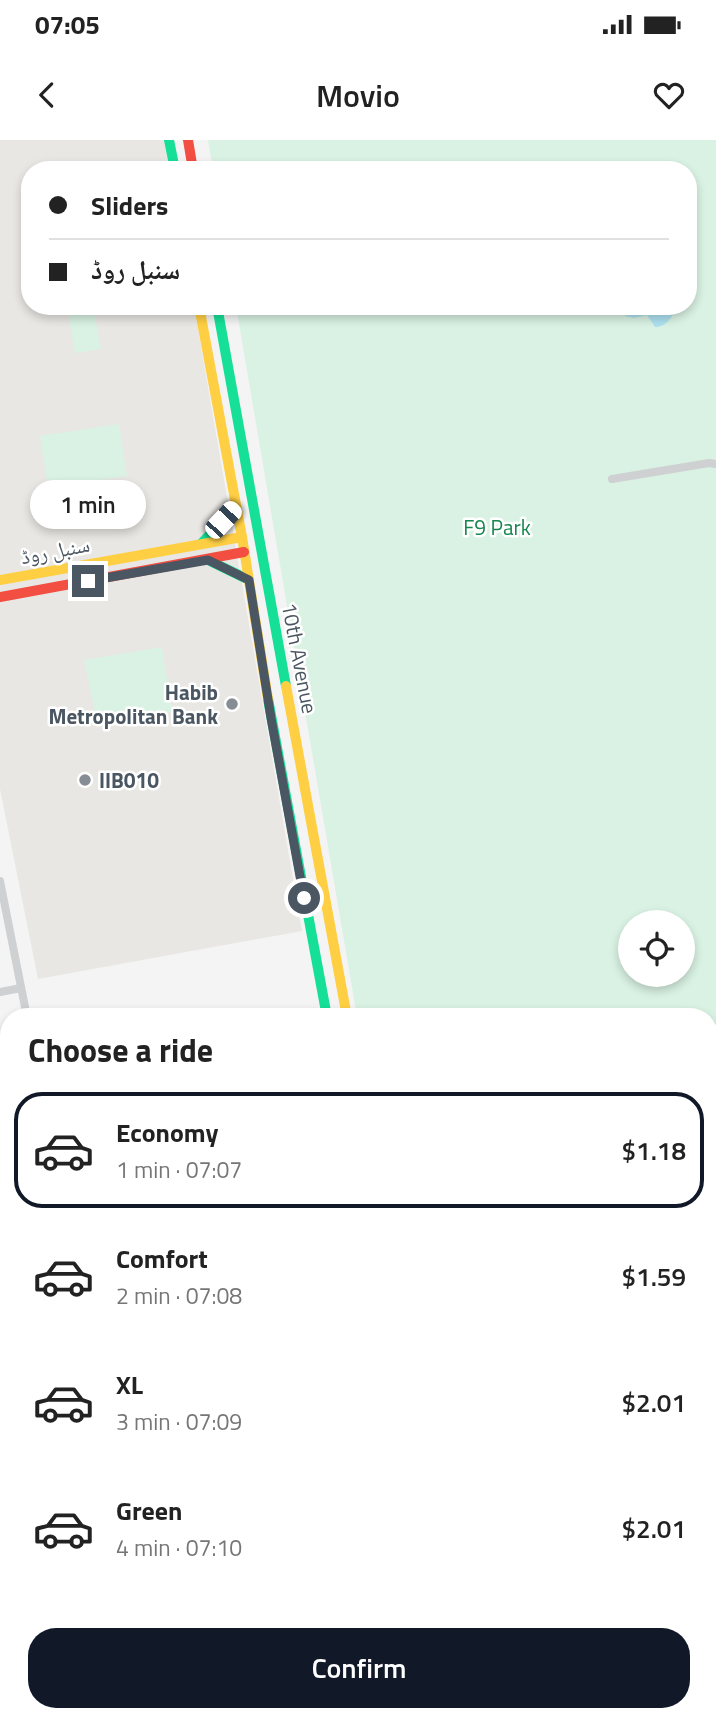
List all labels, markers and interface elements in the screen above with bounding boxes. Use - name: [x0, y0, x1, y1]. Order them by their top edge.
- text: 07:05: [35, 5, 100, 44]
- text: Movio: [316, 71, 400, 119]
- icon: back: [28, 76, 66, 114]
- icon: heart: [650, 76, 688, 114]
- text: Sliders: [91, 186, 168, 225]
- text: سنبل روڈ: [91, 250, 180, 289]
- callout: 1 min: [30, 480, 146, 528]
- text: 1 min: [60, 487, 116, 522]
- car: [201, 497, 246, 543]
- park label: F9 Park: [463, 511, 531, 543]
- street label: سنبل روڈ: [18, 528, 92, 572]
- route end: [72, 565, 104, 597]
- street label: 10th Avenue: [274, 600, 326, 716]
- place label: Habib Metropolitan Bank: [49, 676, 218, 732]
- marker: Habib Metropolitan Bank: [224, 696, 240, 712]
- place label: IIB010: [99, 764, 159, 796]
- marker: IIB010: [77, 772, 93, 788]
- route start: [288, 882, 320, 914]
- map controls: [618, 910, 695, 987]
- button: locate: [618, 910, 695, 987]
- text: Choose a ride: [28, 1026, 213, 1074]
- text: Economy: [116, 1113, 218, 1152]
- icon: car: [32, 1119, 95, 1182]
- text: $1.18: [622, 1131, 686, 1170]
- text: 1 min · 07:07: [116, 1152, 242, 1187]
- text: Comfort: [116, 1239, 208, 1278]
- icon: car: [32, 1245, 95, 1308]
- text: $1.59: [622, 1257, 686, 1296]
- text: 2 min · 07:08: [116, 1278, 242, 1313]
- text: XL: [116, 1365, 143, 1404]
- icon: car: [32, 1371, 95, 1434]
- text: $2.01: [622, 1383, 686, 1422]
- text: 3 min · 07:09: [116, 1404, 242, 1439]
- text: Green: [116, 1491, 182, 1530]
- icon: car: [32, 1497, 95, 1560]
- text: $2.01: [622, 1509, 686, 1548]
- text: 4 min · 07:10: [116, 1530, 242, 1565]
- button: Confirm: [28, 1628, 690, 1708]

